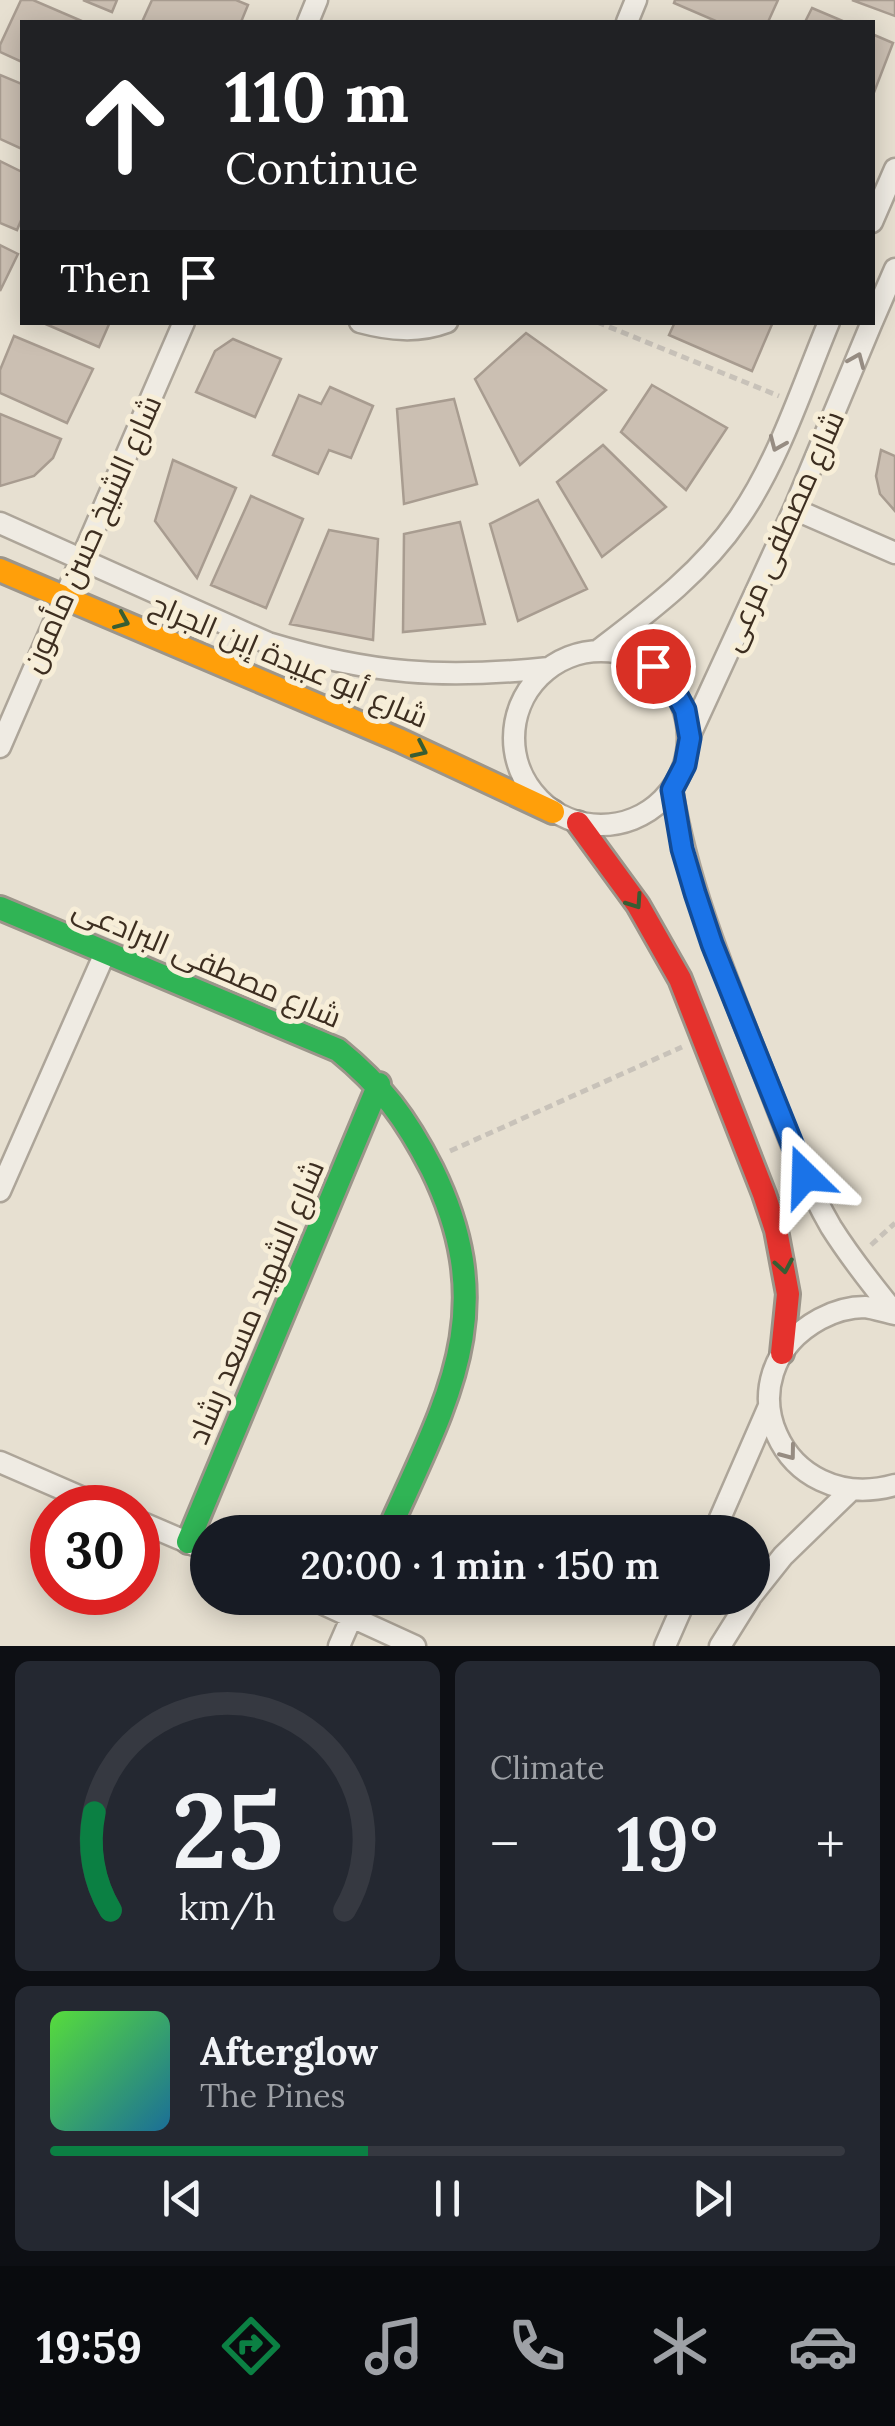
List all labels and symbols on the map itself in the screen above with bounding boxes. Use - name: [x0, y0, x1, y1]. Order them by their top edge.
- one-way arrow: [845, 353, 865, 370]
- street label: شارع الشيخ حسن مأمون: [13, 389, 171, 679]
- street label: شارع مصطفى مرعى: [712, 404, 854, 658]
- one-way arrow: [769, 434, 789, 452]
- street label: شارع أبو عبيدة إبن الجراح: [144, 584, 434, 738]
- one-way arrow: [112, 610, 130, 630]
- pin: [611, 624, 696, 709]
- one-way arrow: [410, 738, 428, 758]
- street label: شارع مصطفى البرادعى: [67, 888, 347, 1038]
- one-way arrow: [623, 890, 641, 909]
- position arrow: [753, 1124, 857, 1228]
- street label: شارع الشهيد مسعد رشاد: [178, 1154, 334, 1450]
- one-way arrow: [773, 1258, 794, 1274]
- one-way arrow: [778, 1442, 795, 1460]
- speed limit sign: 30: [30, 1485, 160, 1615]

